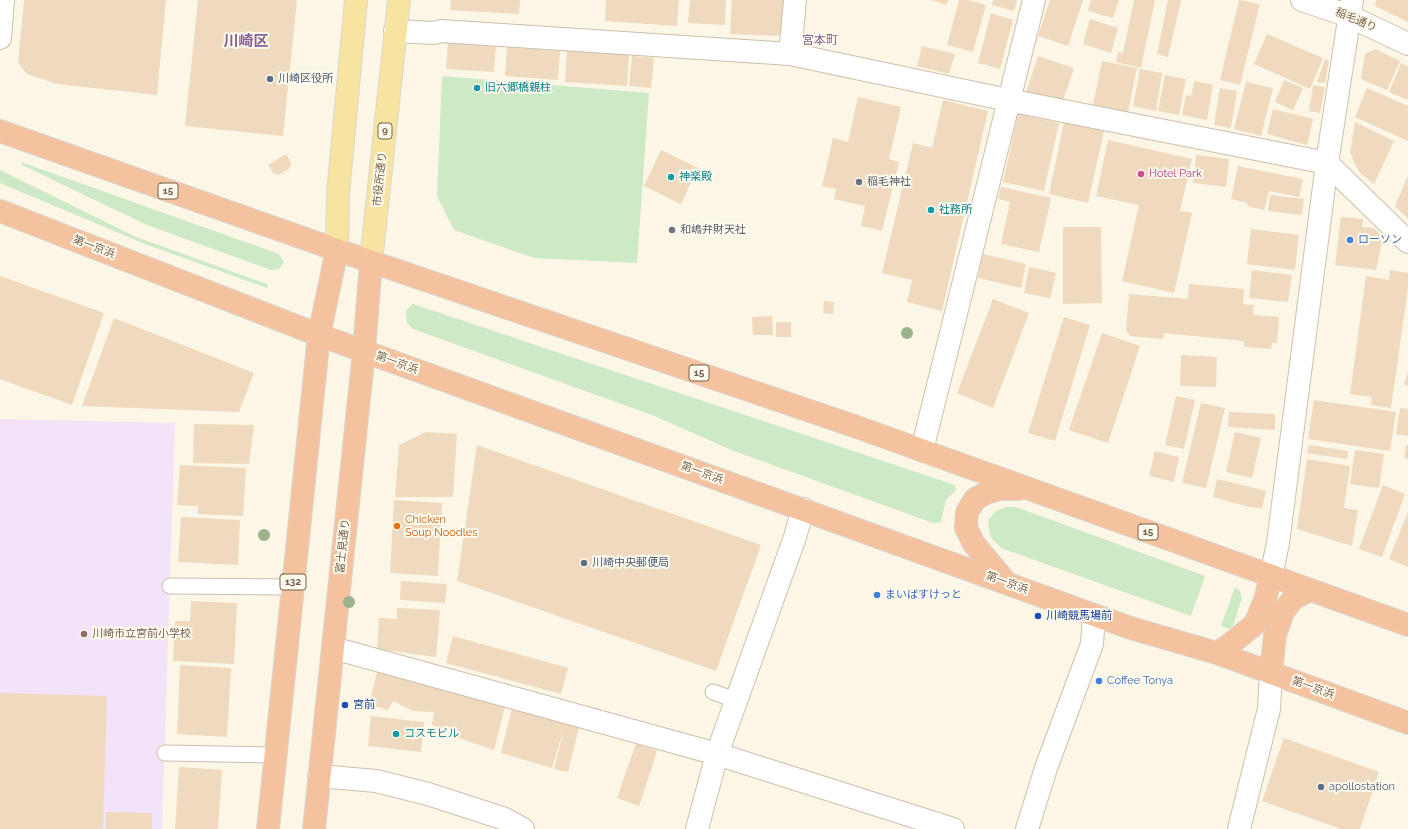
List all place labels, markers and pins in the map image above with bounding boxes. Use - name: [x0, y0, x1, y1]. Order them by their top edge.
- place label: 川崎区役所: [278, 72, 333, 86]
- marker: 川崎区役所: [265, 74, 275, 84]
- place label: 旧六郷橋親柱: [485, 81, 551, 95]
- marker: 旧六郷橋親柱: [472, 83, 482, 93]
- place label: Hotel Park: [1149, 167, 1202, 181]
- marker: Hotel Park: [1136, 169, 1146, 179]
- place label: 神楽殿: [679, 170, 712, 184]
- marker: 神楽殿: [666, 172, 676, 182]
- place label: 稲毛神社: [867, 175, 911, 189]
- marker: 稲毛神社: [854, 177, 864, 187]
- place label: 社務所: [939, 203, 972, 217]
- marker: 社務所: [926, 205, 936, 215]
- place label: 和嶋弁財天社: [680, 223, 746, 237]
- marker: 和嶋弁財天社: [667, 225, 677, 235]
- place label: ローソン: [1358, 233, 1402, 247]
- marker: ローソン: [1345, 235, 1355, 245]
- place label: Chicken Soup Noodles: [405, 513, 477, 539]
- marker: Chicken Soup Noodles: [392, 521, 402, 531]
- place label: 川崎中央郵便局: [592, 556, 669, 570]
- marker: 川崎中央郵便局: [579, 558, 589, 568]
- place label: まいばすけっと: [885, 588, 962, 602]
- marker: まいばすけっと: [872, 590, 882, 600]
- place label: 川崎競馬場前: [1046, 609, 1112, 623]
- marker: 川崎競馬場前: [1033, 611, 1043, 621]
- place label: 川崎市立宮前小学校: [92, 627, 191, 641]
- marker: 川崎市立宮前小学校: [79, 629, 89, 639]
- place label: Coffee Tonya: [1107, 674, 1173, 688]
- marker: Coffee Tonya: [1094, 676, 1104, 686]
- place label: 宮前: [353, 698, 375, 712]
- marker: 宮前: [340, 700, 350, 710]
- place label: コスモビル: [404, 727, 459, 741]
- marker: コスモビル: [391, 729, 401, 739]
- place label: apollostation: [1329, 780, 1395, 794]
- marker: apollostation: [1316, 782, 1326, 792]

